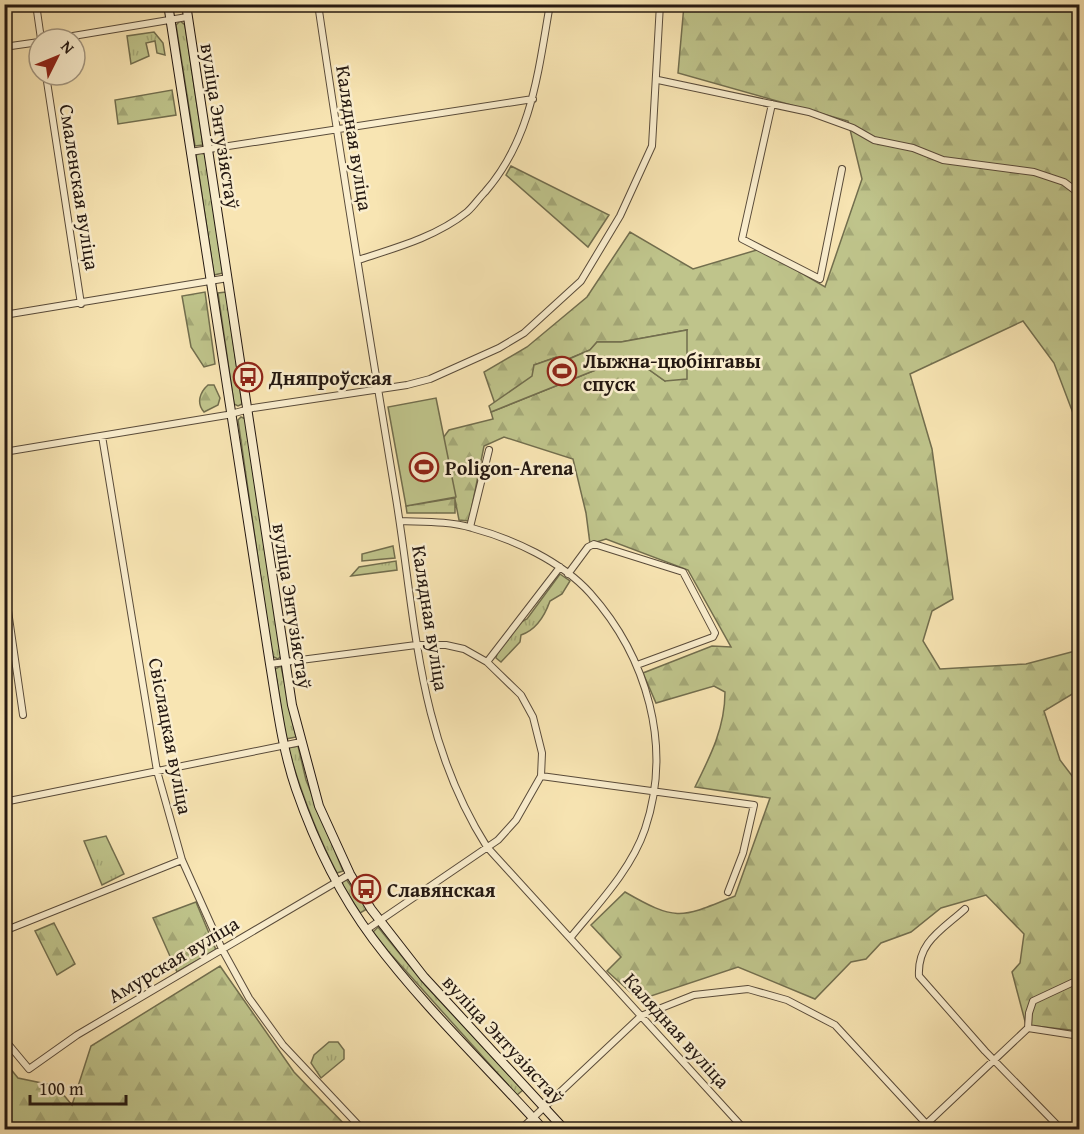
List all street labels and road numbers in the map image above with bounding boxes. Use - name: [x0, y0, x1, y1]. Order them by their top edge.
- street label: вуліца Энтузіястаў: [194, 41, 248, 211]
- street label: Калядная вуліца: [329, 63, 381, 213]
- street label: Смаленская вуліца: [53, 102, 107, 272]
- street label: вуліца Энтузіястаў: [266, 521, 320, 691]
- street label: Калядная вуліца: [405, 543, 457, 693]
- street label: Свіслацкая вуліца: [142, 655, 200, 817]
- street label: Амурская вуліца: [102, 908, 244, 1010]
- street label: Калядная вуліца: [617, 966, 737, 1095]
- street label: вуліца Энтузіястаў: [436, 968, 572, 1110]

